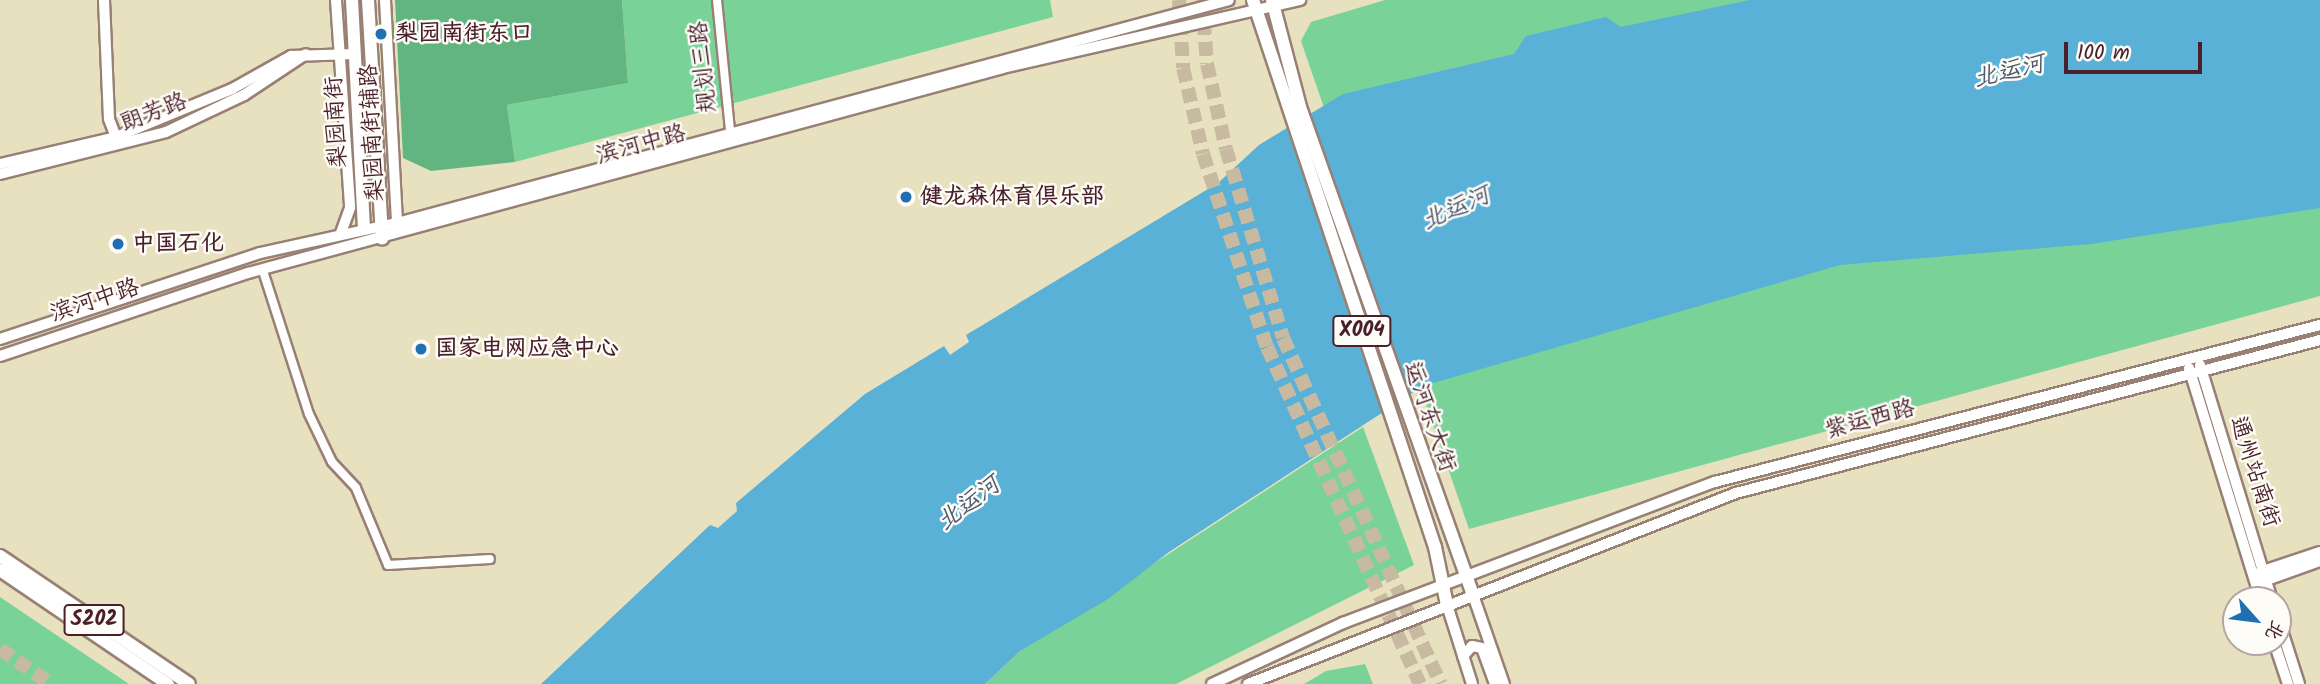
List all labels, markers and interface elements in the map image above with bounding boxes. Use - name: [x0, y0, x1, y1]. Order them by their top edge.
- place label: 梨园南街东口: [395, 20, 533, 48]
- street label: 规划三路: [685, 20, 723, 114]
- marker: 梨园南街东口: [373, 26, 389, 42]
- scale bar: [2068, 28, 2206, 72]
- text: 100 m: [2077, 37, 2130, 70]
- water label: 北运河: [1971, 50, 2047, 94]
- street label: 梨园南街辅路: [356, 63, 390, 203]
- street label: 梨园南街: [321, 75, 353, 169]
- street label: 朗芳路: [117, 88, 191, 138]
- street label: 滨河中路: [593, 120, 689, 170]
- water label: 北运河: [1417, 181, 1495, 237]
- place label: 健龙森体育俱乐部: [920, 183, 1104, 211]
- marker: 健龙森体育俱乐部: [898, 189, 914, 205]
- place label: 中国石化: [132, 230, 224, 258]
- marker: 中国石化: [110, 236, 126, 252]
- street label: 滨河中路: [47, 274, 143, 328]
- road number: X004: [1332, 314, 1392, 348]
- place label: 国家电网应急中心: [435, 335, 619, 363]
- marker: 国家电网应急中心: [413, 341, 429, 357]
- street label: 运河东大街: [1397, 358, 1461, 476]
- street label: 紫运西路: [1822, 395, 1918, 445]
- street label: 通州站南街: [2223, 413, 2285, 531]
- water label: 北运河: [932, 471, 1006, 537]
- north arrow: [2222, 586, 2292, 656]
- road number: S202: [62, 602, 126, 638]
- text: 北: [2256, 614, 2291, 645]

